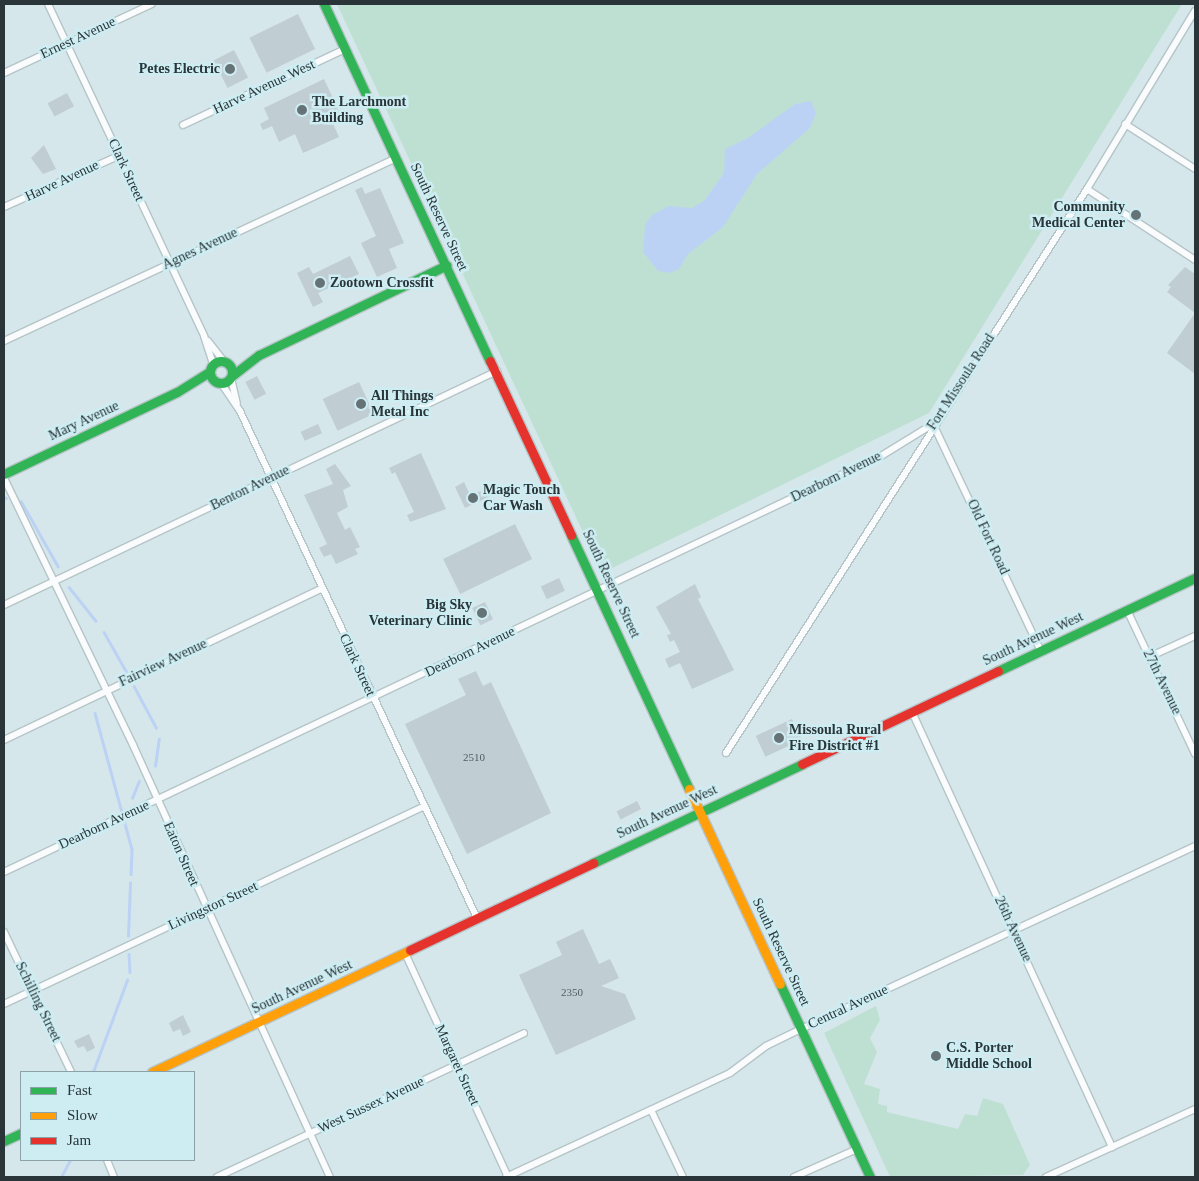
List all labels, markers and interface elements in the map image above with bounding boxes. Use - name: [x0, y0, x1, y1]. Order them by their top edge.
- street label: Ernest Avenue: [37, 13, 119, 63]
- street label: Harve Avenue West: [210, 56, 318, 118]
- place label: Petes Electric: [139, 61, 220, 77]
- marker: Petes Electric: [224, 63, 236, 75]
- place label: The Larchmont Building: [312, 94, 406, 126]
- marker: The Larchmont Building: [296, 104, 308, 116]
- street label: Clark Street: [104, 136, 148, 204]
- street label: Harve Avenue: [22, 156, 102, 206]
- street label: South Reserve Street: [407, 160, 471, 274]
- place label: Community Medical Center: [1032, 199, 1125, 232]
- marker: Community Medical Center: [1129, 208, 1143, 222]
- street label: Agnes Avenue: [159, 224, 241, 274]
- place label: Zootown Crossfit: [330, 275, 434, 291]
- marker: Zootown Crossfit: [314, 277, 326, 289]
- street label: Fort Missoula Road: [924, 331, 998, 433]
- place label: All Things Metal Inc: [371, 388, 434, 421]
- street label: Mary Avenue: [46, 397, 122, 445]
- marker: All Things Metal Inc: [355, 398, 367, 410]
- street label: Dearborn Avenue: [788, 448, 884, 506]
- street label: Benton Avenue: [207, 462, 293, 514]
- place label: Magic Touch Car Wash: [483, 482, 561, 514]
- marker: Magic Touch Car Wash: [467, 492, 479, 504]
- street label: Old Fort Road: [963, 497, 1013, 577]
- street label: South Reserve Street: [579, 527, 643, 641]
- place label: Big Sky Veterinary Clinic: [369, 597, 472, 630]
- marker: Big Sky Veterinary Clinic: [476, 607, 488, 619]
- street label: South Avenue West: [980, 608, 1086, 670]
- street label: Dearborn Avenue: [422, 623, 518, 681]
- street label: Clark Street: [335, 631, 379, 699]
- street label: Fairview Avenue: [116, 635, 210, 691]
- street label: 27th Avenue: [1139, 646, 1185, 718]
- place label: Missoula Rural Fire District #1: [789, 722, 881, 754]
- marker: Missoula Rural Fire District #1: [773, 732, 785, 744]
- house number: 2510: [463, 750, 485, 764]
- street label: South Avenue West: [614, 781, 720, 843]
- street label: Dearborn Avenue: [56, 796, 152, 854]
- street label: Eaton Street: [159, 819, 203, 889]
- street label: Livingston Street: [166, 878, 260, 934]
- street label: 26th Avenue: [990, 893, 1036, 965]
- street label: South Reserve Street: [749, 895, 813, 1009]
- street label: South Avenue West: [249, 956, 355, 1018]
- street label: Schilling Street: [11, 959, 65, 1045]
- street label: Central Avenue: [805, 981, 891, 1033]
- house number: 2350: [561, 985, 583, 999]
- street label: Margaret Street: [431, 1022, 483, 1108]
- place label: C.S. Porter Middle School: [946, 1040, 1032, 1072]
- marker: C.S. Porter Middle School: [930, 1050, 942, 1062]
- legend: [20, 1071, 195, 1161]
- street label: West Sussex Avenue: [315, 1073, 427, 1137]
- text: Fast: [67, 1082, 92, 1098]
- text: Slow: [67, 1107, 98, 1123]
- text: Jam: [67, 1132, 91, 1148]

